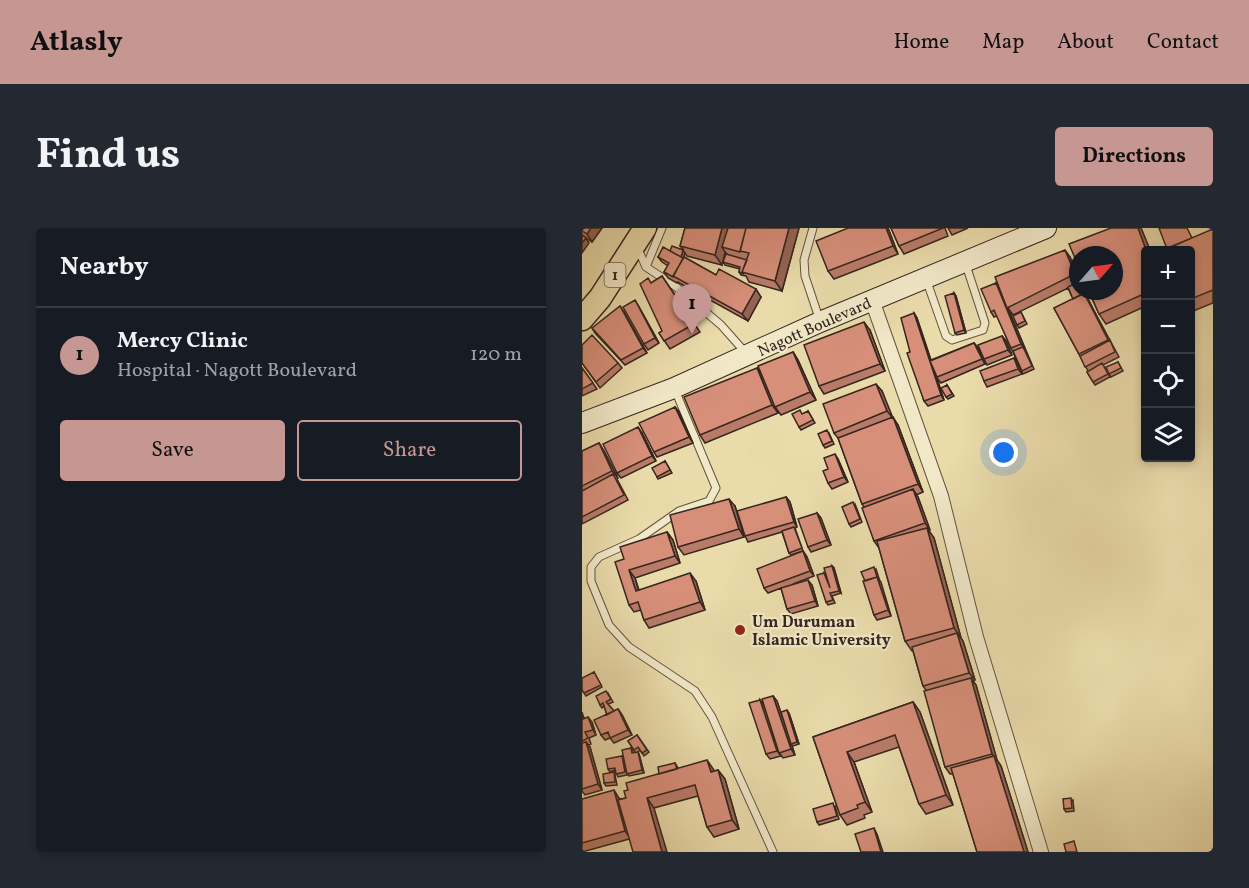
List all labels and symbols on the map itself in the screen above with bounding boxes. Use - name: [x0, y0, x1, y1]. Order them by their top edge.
- north arrow: [1069, 246, 1123, 300]
- road number: 1: [604, 263, 626, 287]
- pin: 1: [672, 285, 712, 334]
- street label: Nagott Boulevard: [754, 293, 875, 363]
- your location: [989, 438, 1018, 467]
- place label: Um Duruman Islamic University: [752, 612, 891, 652]
- marker: Um Duruman Islamic University: [733, 623, 747, 637]

